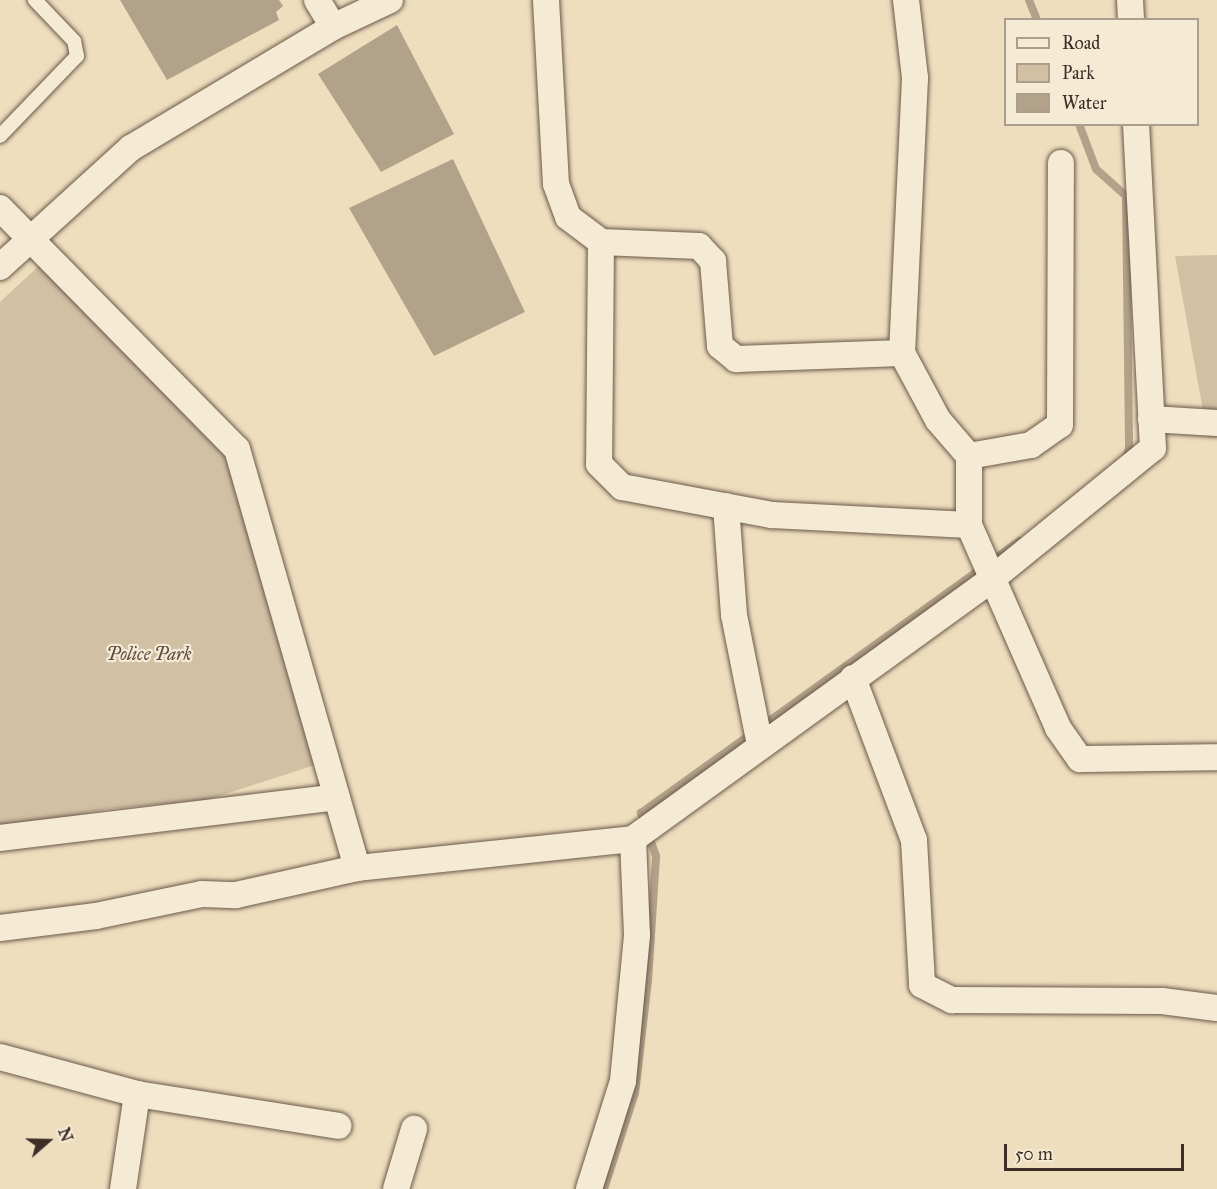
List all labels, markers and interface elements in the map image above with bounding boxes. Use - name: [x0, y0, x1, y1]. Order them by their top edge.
- legend: [1004, 18, 1199, 126]
- text: Road: [1062, 32, 1100, 54]
- text: Park: [1062, 62, 1095, 84]
- text: Water: [1062, 92, 1106, 114]
- park label: Police Park: [106, 643, 192, 665]
- north arrow: [18, 1111, 78, 1171]
- text: N: [54, 1125, 77, 1144]
- scale bar: [1007, 1132, 1187, 1170]
- text: 50 m: [1015, 1143, 1053, 1165]

